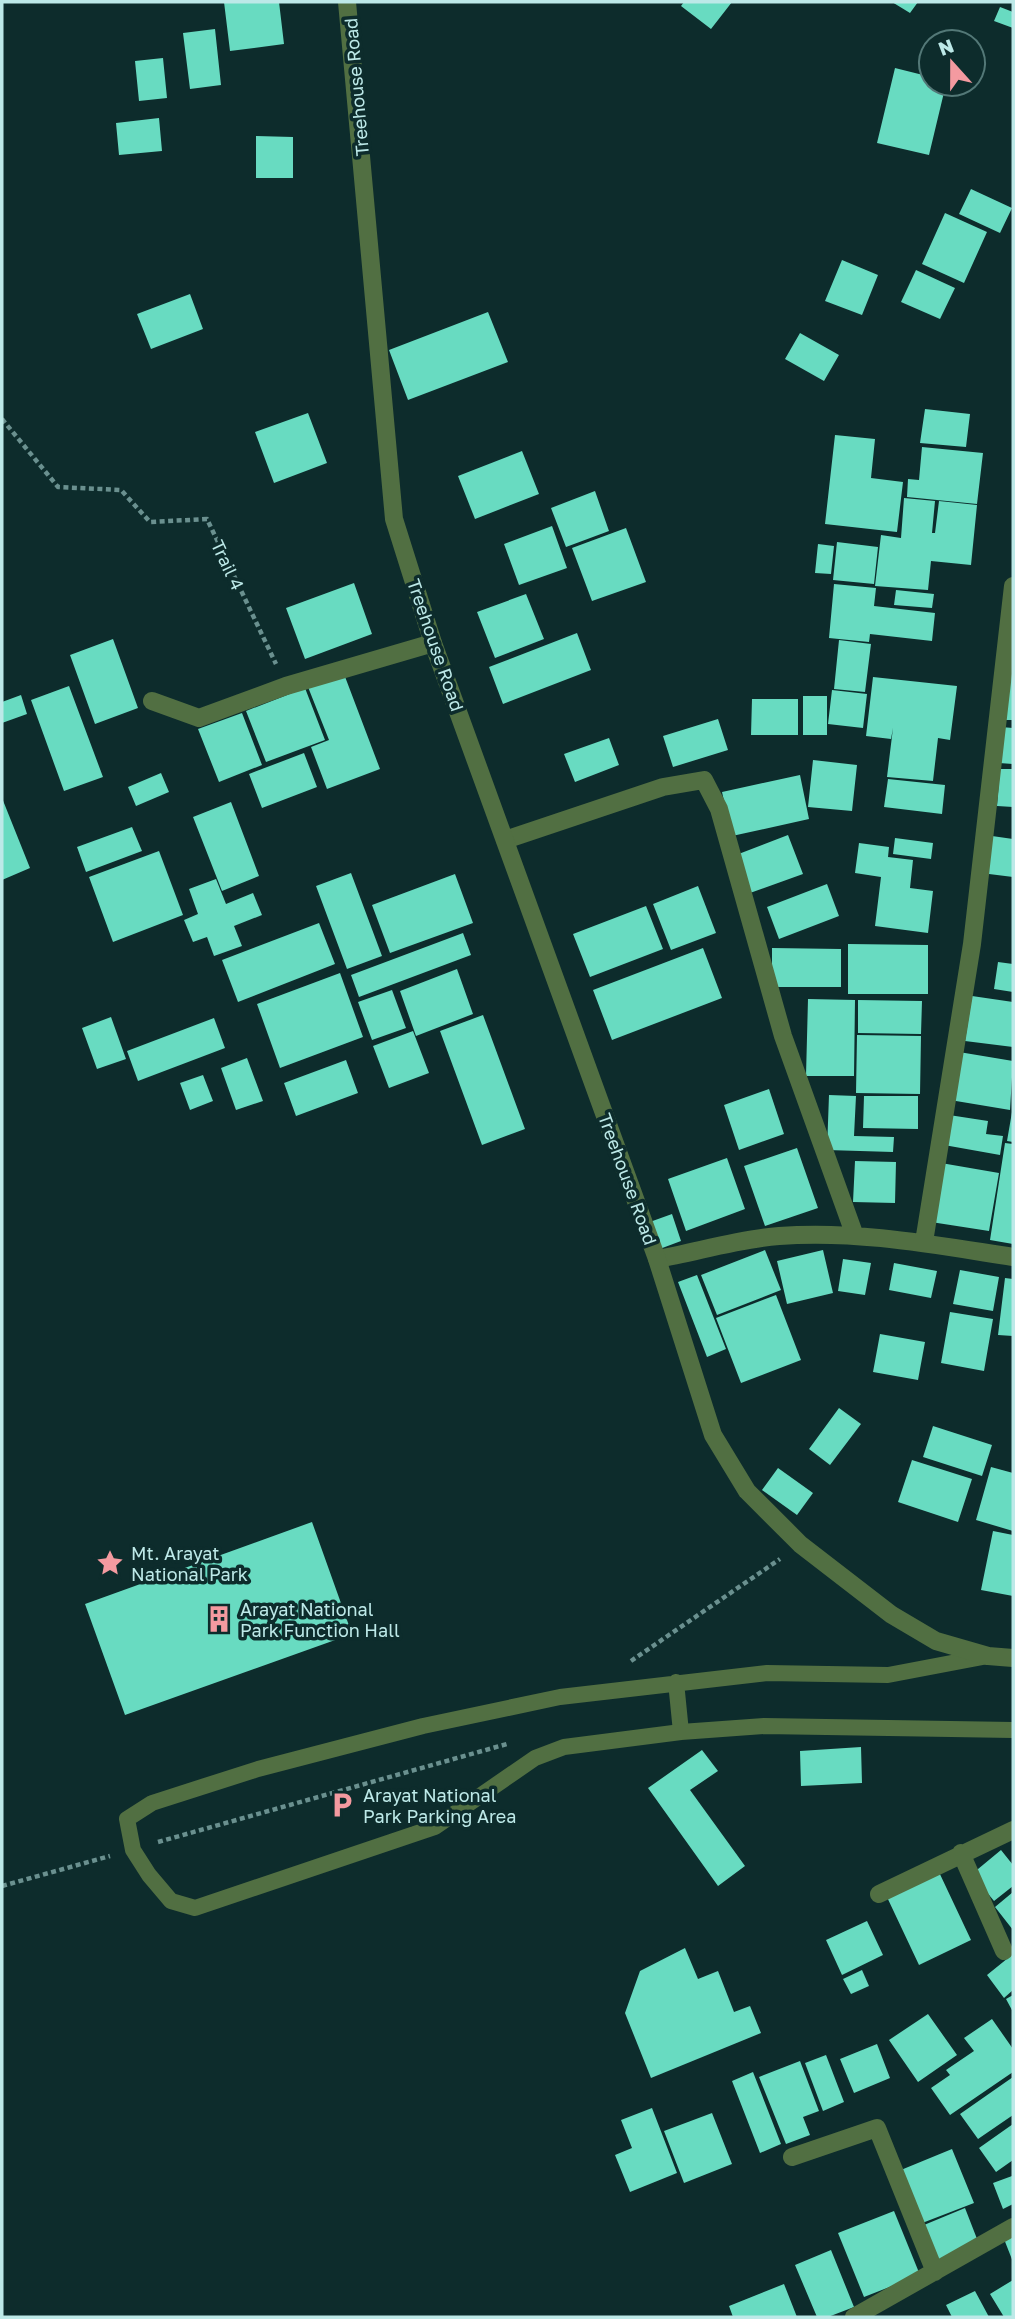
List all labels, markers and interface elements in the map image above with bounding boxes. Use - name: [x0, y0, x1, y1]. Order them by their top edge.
- street label: Treehouse Road: [339, 17, 373, 157]
- north arrow: [917, 28, 987, 98]
- text: N: [935, 33, 957, 60]
- street label: Trail 4: [207, 537, 249, 594]
- street label: Treehouse Road: [403, 576, 469, 714]
- street label: Treehouse Road: [594, 1110, 662, 1248]
- place label: Mt. Arayat National Park: [131, 1542, 248, 1585]
- place icon: Mt. Arayat National Park: [95, 1548, 125, 1578]
- place label: Arayat National Park Function Hall: [240, 1598, 400, 1641]
- building icon: Arayat National Park Function Hall: [204, 1604, 234, 1634]
- place label: Arayat National Park Parking Area: [363, 1784, 516, 1827]
- parking icon: Arayat National Park Parking Area: [327, 1790, 357, 1820]

